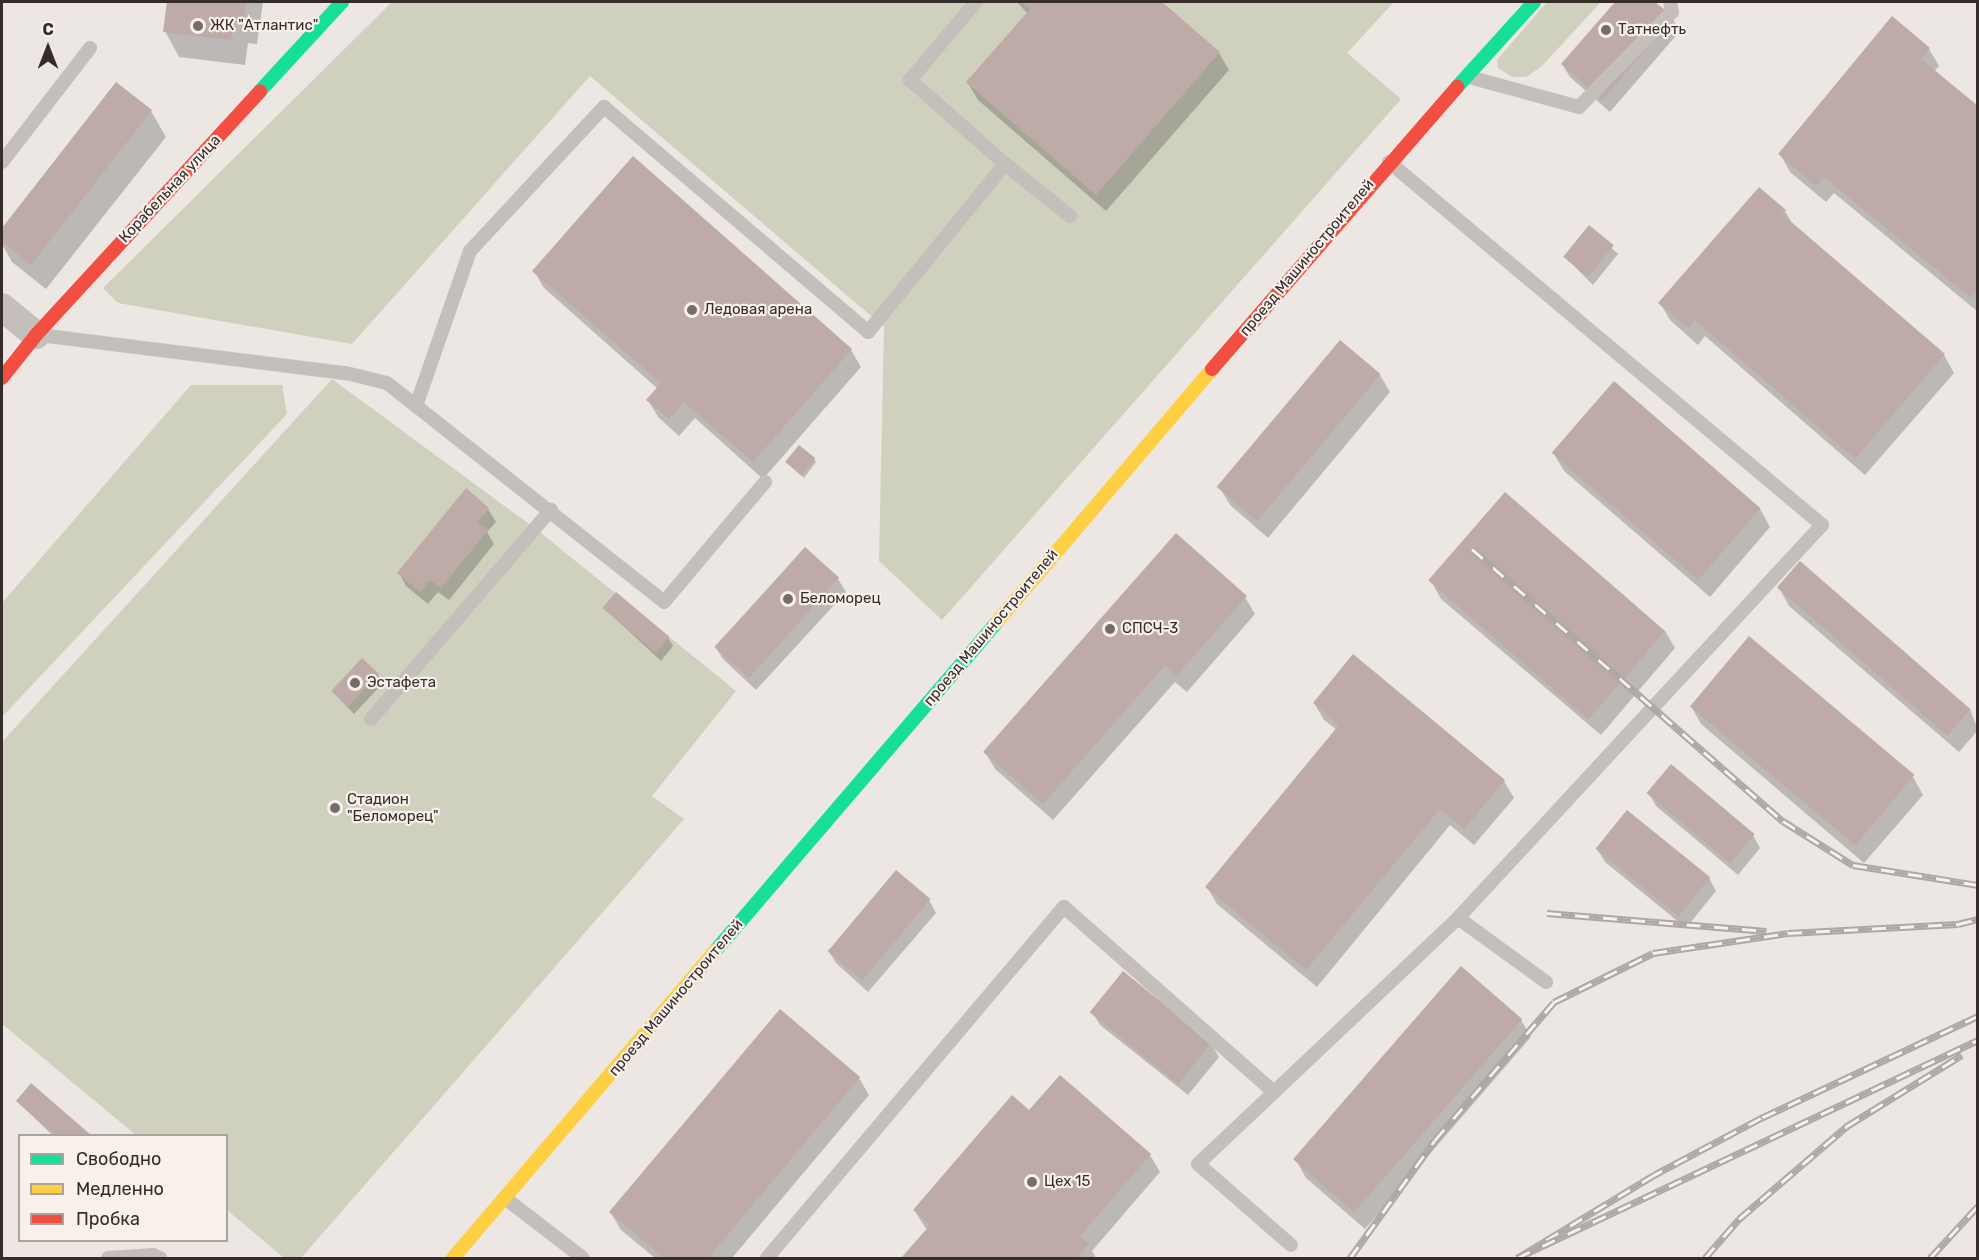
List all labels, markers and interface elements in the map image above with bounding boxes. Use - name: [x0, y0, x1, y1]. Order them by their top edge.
- place label: ЖК "Атлантис": [210, 17, 318, 35]
- north arrow: [18, 18, 78, 78]
- marker: ЖК "Атлантис": [191, 19, 205, 33]
- text: С: [42, 20, 54, 39]
- place label: Татнефть: [1618, 21, 1686, 39]
- marker: Татнефть: [1599, 23, 1613, 37]
- street label: Корабельная улица: [115, 131, 225, 247]
- street label: проезд Машиностроителей: [1236, 176, 1378, 340]
- place label: Ледовая арена: [704, 301, 812, 319]
- marker: Ледовая арена: [685, 303, 699, 317]
- street label: проезд Машиностроителей: [920, 546, 1062, 710]
- place label: Беломорец: [800, 590, 881, 608]
- marker: Беломорец: [781, 592, 795, 606]
- place label: СПСЧ-3: [1122, 620, 1178, 638]
- marker: СПСЧ-3: [1103, 622, 1117, 636]
- place label: Эстафета: [367, 674, 436, 692]
- marker: Эстафета: [348, 676, 362, 690]
- place label: Стадион "Беломорец": [347, 790, 439, 825]
- marker: Стадион "Беломорец": [328, 801, 342, 815]
- street label: проезд Машиностроителей: [605, 916, 747, 1080]
- legend: [18, 1134, 228, 1242]
- text: Свободно: [76, 1148, 161, 1170]
- place label: Цех 15: [1044, 1173, 1090, 1191]
- marker: Цех 15: [1025, 1175, 1039, 1189]
- text: Медленно: [76, 1178, 164, 1200]
- text: Пробка: [76, 1208, 140, 1230]

